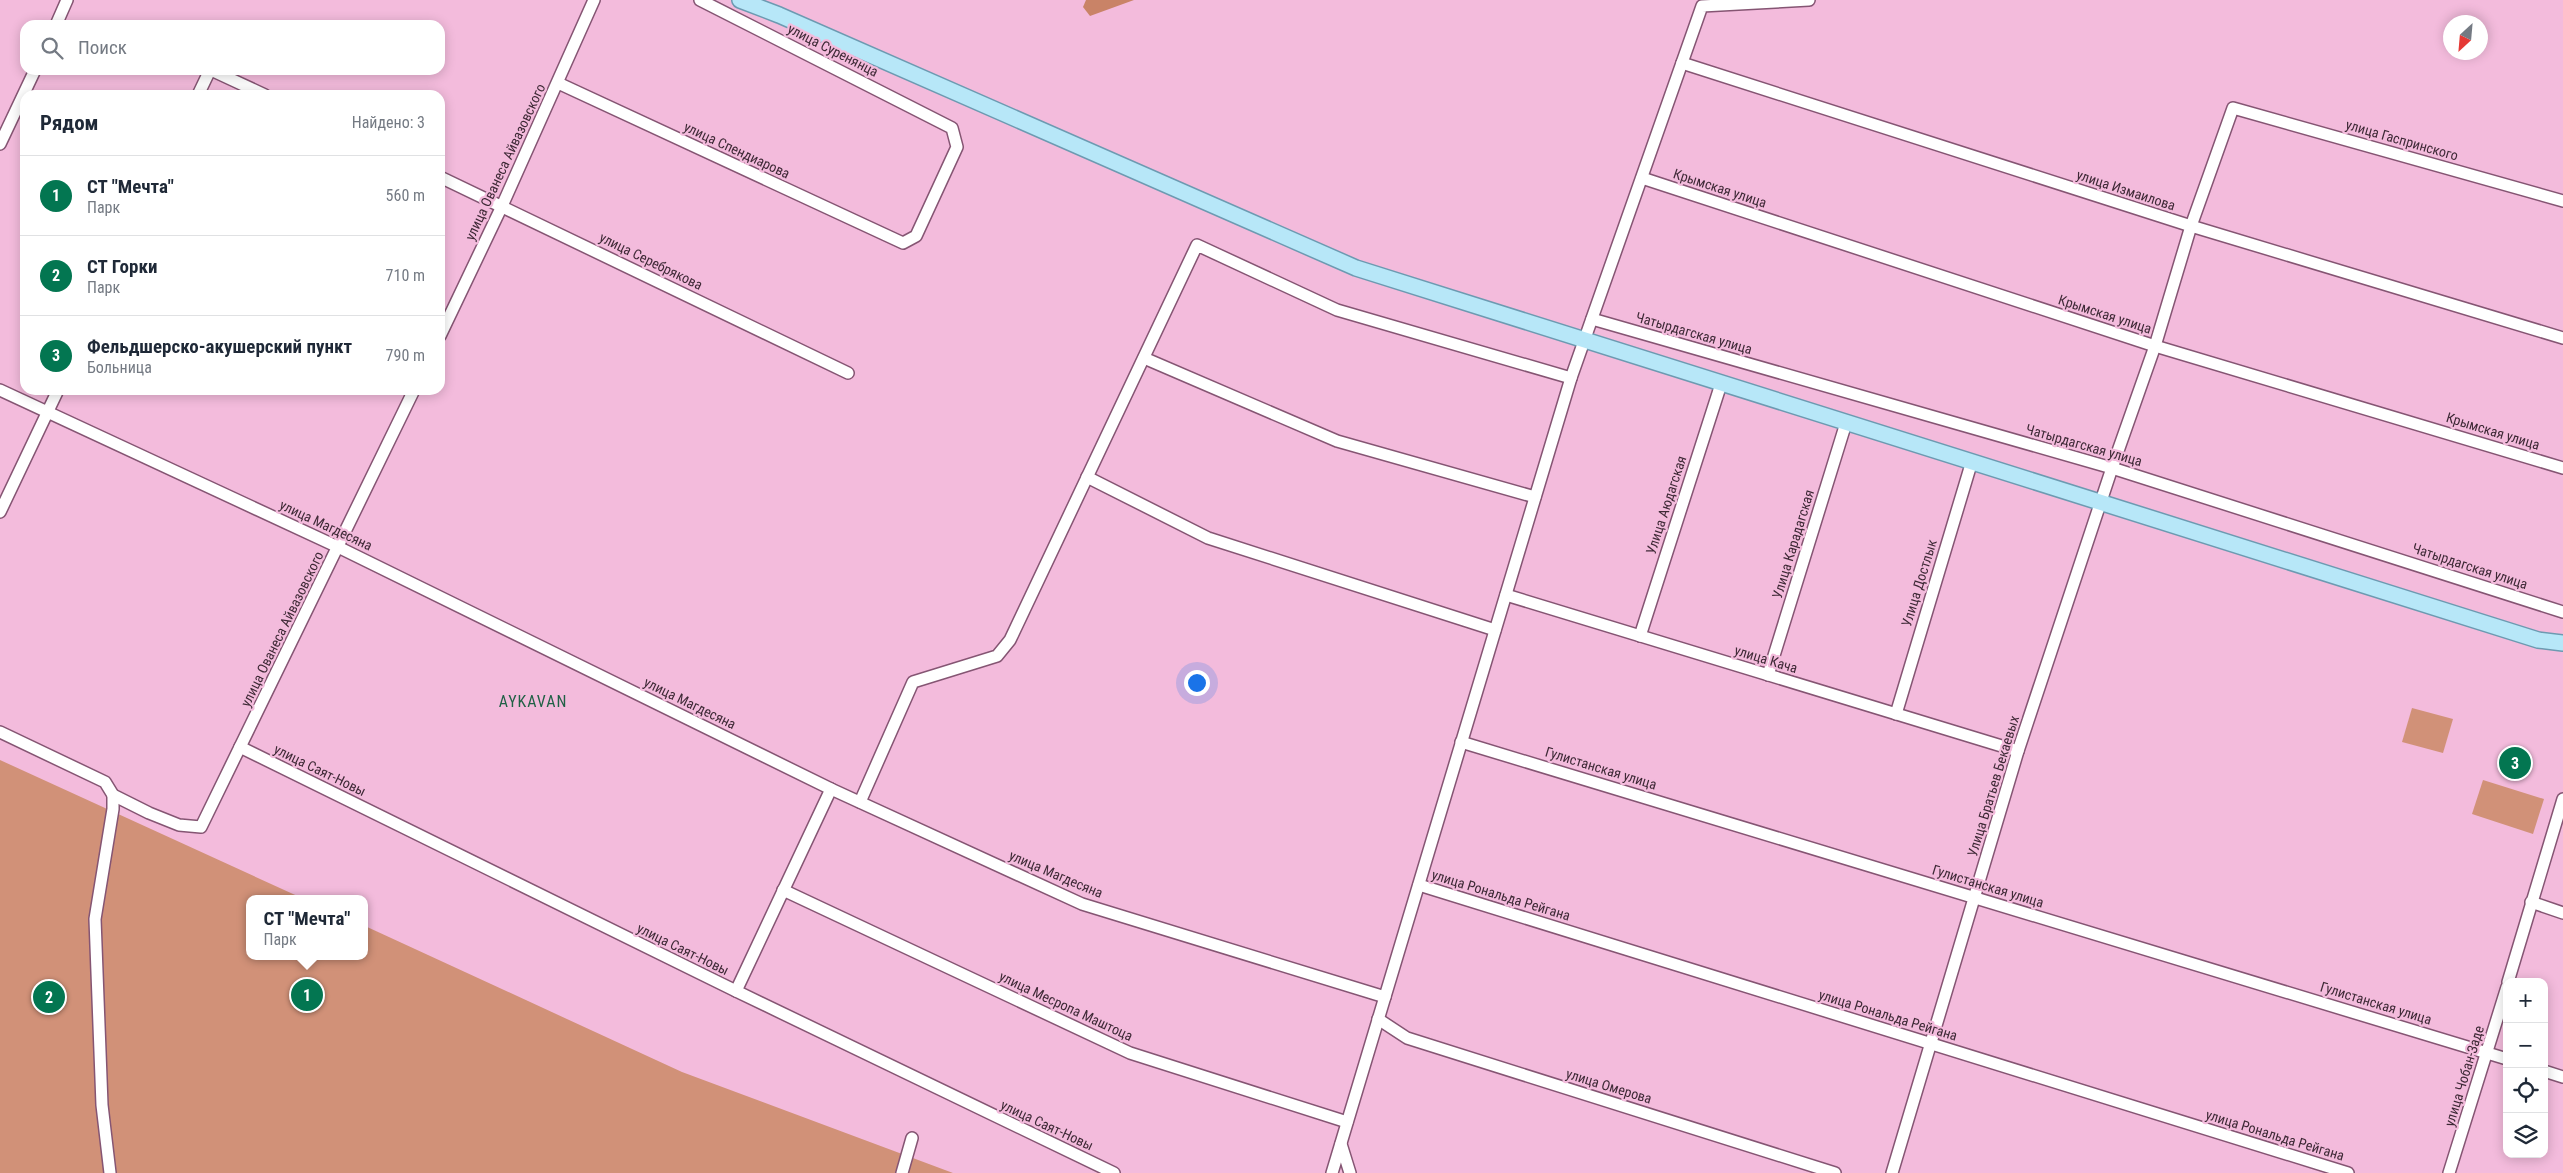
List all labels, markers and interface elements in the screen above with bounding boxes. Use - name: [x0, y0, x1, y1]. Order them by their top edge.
- north arrow: [2443, 15, 2488, 60]
- search box: [20, 20, 445, 75]
- street label: улица Суренянца: [785, 20, 881, 80]
- icon: search: [38, 34, 66, 62]
- text: Поиск: [78, 36, 127, 59]
- street label: улица Ованеса Айвазовского: [462, 81, 548, 243]
- text: Рядом: [40, 111, 99, 135]
- text: Найдено: 3: [352, 113, 425, 132]
- street label: улица Гаспринского: [2344, 116, 2460, 164]
- street label: улица Спендиарова: [682, 118, 792, 182]
- street label: Крымская улица: [1671, 165, 1769, 211]
- street label: улица Измаилова: [2075, 167, 2177, 213]
- text: СТ "Мечта": [87, 175, 174, 198]
- text: 1: [52, 186, 60, 205]
- text: 560 m: [386, 186, 425, 205]
- text: Парк: [87, 198, 120, 217]
- street label: улица Серебрякова: [597, 229, 705, 293]
- text: СТ Горки: [87, 255, 157, 278]
- text: 2: [52, 266, 60, 285]
- text: 710 m: [386, 266, 425, 285]
- text: Парк: [87, 278, 120, 297]
- street label: Крымская улица: [2056, 291, 2154, 337]
- street label: Чатырдагская улица: [1634, 309, 1754, 357]
- text: Фельдшерско-акушерский пункт: [87, 335, 352, 358]
- text: 3: [52, 346, 60, 365]
- text: 790 m: [386, 346, 425, 365]
- text: Больница: [87, 358, 152, 377]
- street label: Крымская улица: [2444, 409, 2542, 453]
- street label: Чатырдагская улица: [2024, 421, 2144, 469]
- street label: Улица Аюдагская: [1643, 454, 1689, 556]
- street label: Улица Карадагская: [1769, 488, 1817, 600]
- street label: улица Магдесяна: [277, 497, 375, 553]
- street label: Улица Достлык: [1898, 537, 1940, 628]
- street label: Чатырдагская улица: [2410, 540, 2530, 592]
- street label: улица Ованеса Айвазовского: [237, 549, 327, 709]
- street label: улица Кача: [1733, 642, 1799, 676]
- your location: [1184, 670, 1210, 696]
- street label: улица Магдесяна: [641, 674, 739, 732]
- district label: AYKAVAN: [499, 692, 567, 711]
- street label: Улица Братьев Бекаевых: [1964, 714, 2022, 858]
- street label: улица Саят-Новы: [271, 741, 369, 799]
- street label: Гулистанская улица: [1543, 743, 1659, 793]
- pin: 3: [2499, 744, 2531, 782]
- street label: улица Магдесяна: [1007, 847, 1105, 901]
- street label: Гулистанская улица: [1930, 861, 2046, 911]
- street label: улица Рональда Рейгана: [1430, 866, 1572, 924]
- popup: [246, 895, 368, 960]
- text: СТ "Мечта": [264, 907, 350, 930]
- street label: улица Саят-Новы: [634, 920, 732, 978]
- text: Парк: [264, 930, 297, 949]
- street label: улица Месропа Маштоца: [997, 968, 1135, 1044]
- pin: 1: [291, 976, 323, 1014]
- pin: 2: [33, 978, 65, 1016]
- street label: Гулистанская улица: [2318, 978, 2434, 1028]
- map controls: [2503, 978, 2548, 1158]
- button: +: [2503, 978, 2548, 1023]
- street label: улица Рональда Рейгана: [1817, 986, 1959, 1044]
- street label: улица Чобан-Заде: [2441, 1023, 2487, 1128]
- button: −: [2503, 1023, 2548, 1068]
- street label: улица Омерова: [1564, 1065, 1654, 1107]
- button: locate: [2503, 1068, 2548, 1113]
- street label: улица Саят-Новы: [998, 1097, 1096, 1153]
- street label: улица Рональда Рейгана: [2204, 1106, 2346, 1164]
- button: layers: [2503, 1113, 2548, 1158]

